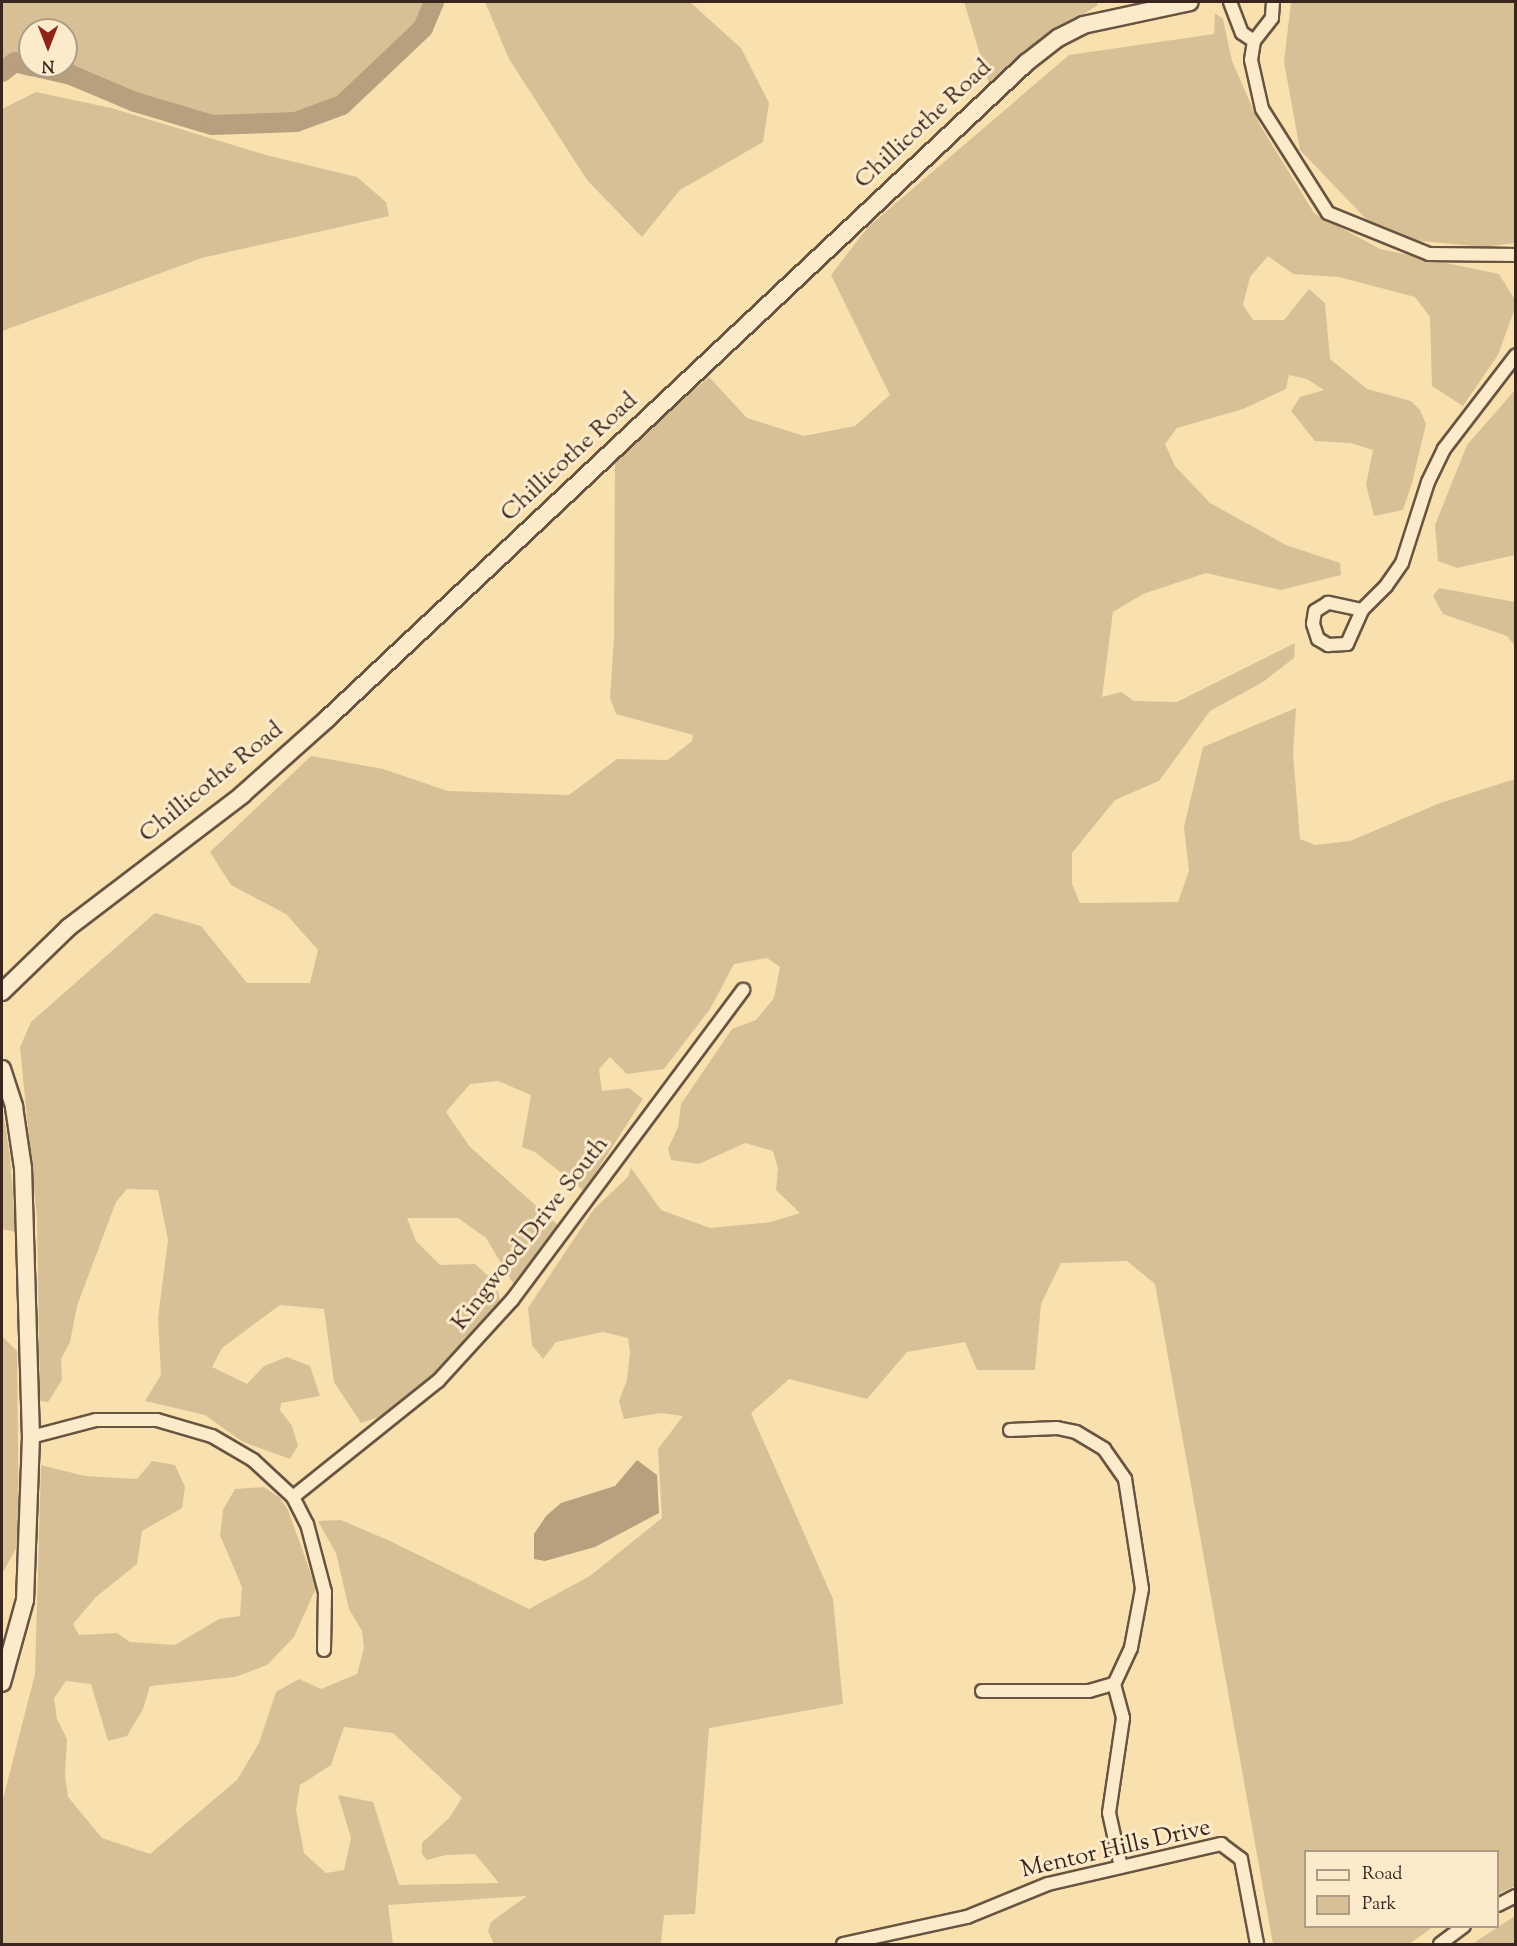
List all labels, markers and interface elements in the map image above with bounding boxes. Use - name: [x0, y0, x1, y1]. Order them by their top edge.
- north arrow: [18, 18, 78, 78]
- text: N: [42, 53, 54, 76]
- street label: Chillicothe Road: [850, 54, 998, 196]
- street label: Chillicothe Road: [496, 387, 644, 529]
- street label: Chillicothe Road: [134, 716, 290, 850]
- street label: Kingwood Drive South: [446, 1131, 616, 1337]
- street label: Mentor Hills Drive: [1018, 1814, 1214, 1886]
- legend: [1304, 1850, 1499, 1928]
- text: Road: [1362, 1862, 1402, 1888]
- text: Park: [1362, 1892, 1396, 1918]

